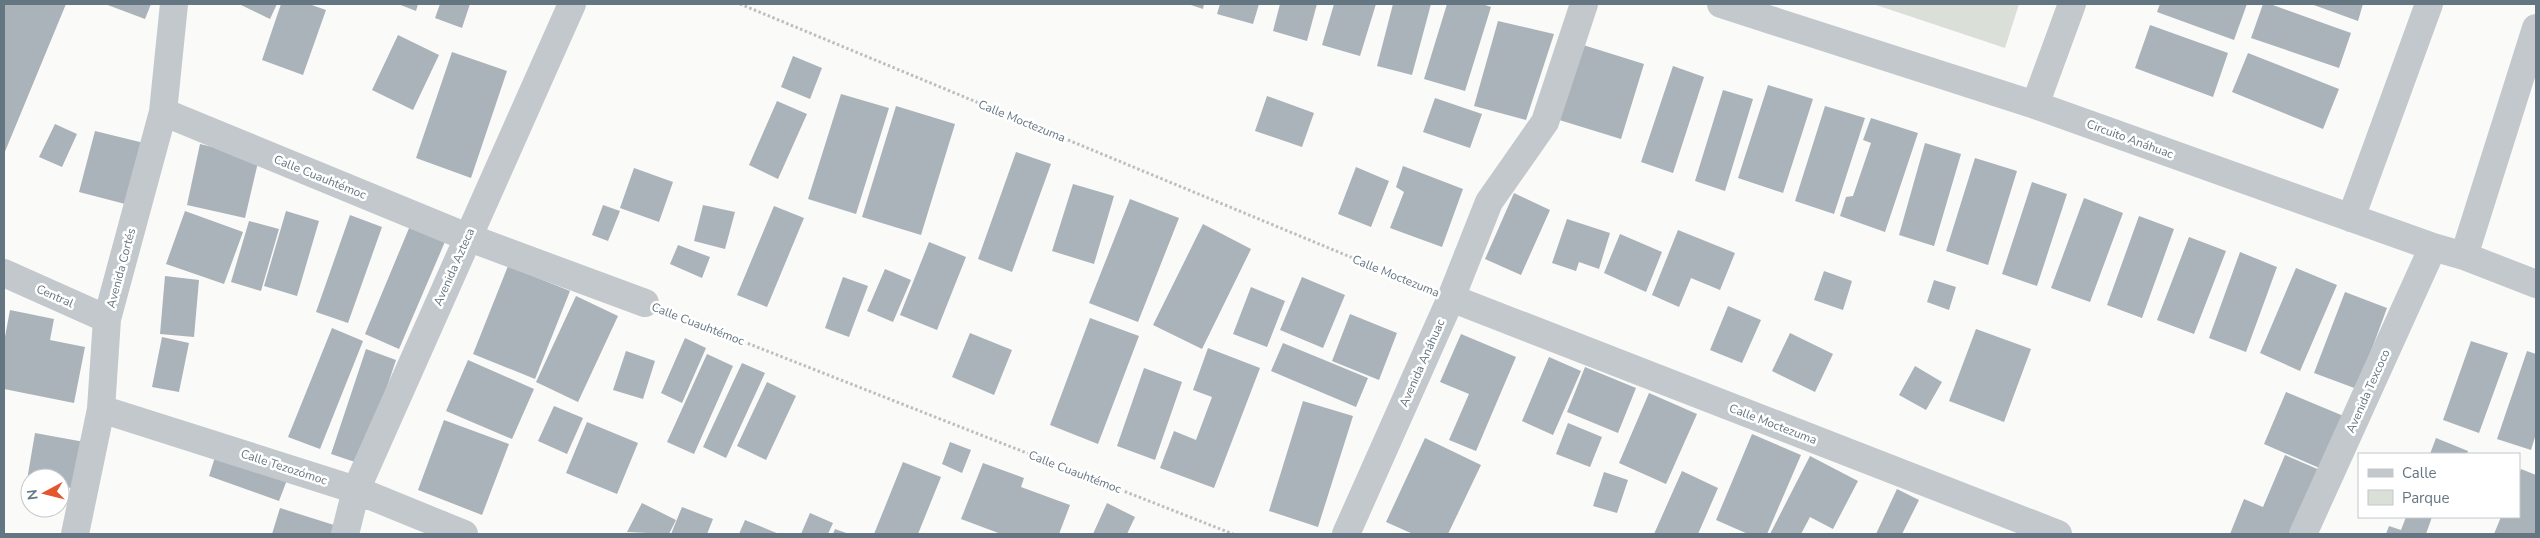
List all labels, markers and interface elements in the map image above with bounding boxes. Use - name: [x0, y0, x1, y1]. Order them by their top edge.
- street label: Calle Moctezuma: [976, 96, 1068, 146]
- street label: Circuito Anáhuac: [2084, 116, 2176, 162]
- street label: Calle Cuauhtémoc: [271, 151, 369, 203]
- street label: Avenida Cortés: [103, 226, 139, 310]
- street label: Avenida Azteca: [430, 226, 478, 308]
- street label: Calle Moctezuma: [1350, 251, 1442, 301]
- street label: Central: [34, 281, 77, 311]
- street label: Calle Cuauhtémoc: [649, 299, 747, 349]
- street label: Avenida Anáhuac: [1396, 316, 1449, 409]
- street label: Avenida Texcoco: [2342, 346, 2394, 435]
- street label: Calle Moctezuma: [1727, 400, 1819, 448]
- street label: Calle Tezozómoc: [239, 445, 330, 489]
- street label: Calle Cuauhtémoc: [1026, 447, 1124, 497]
- legend: [2358, 453, 2520, 518]
- text: Calle: [2402, 463, 2437, 483]
- north arrow: [20, 468, 70, 518]
- text: N: [23, 488, 43, 501]
- text: Parque: [2402, 488, 2450, 508]

